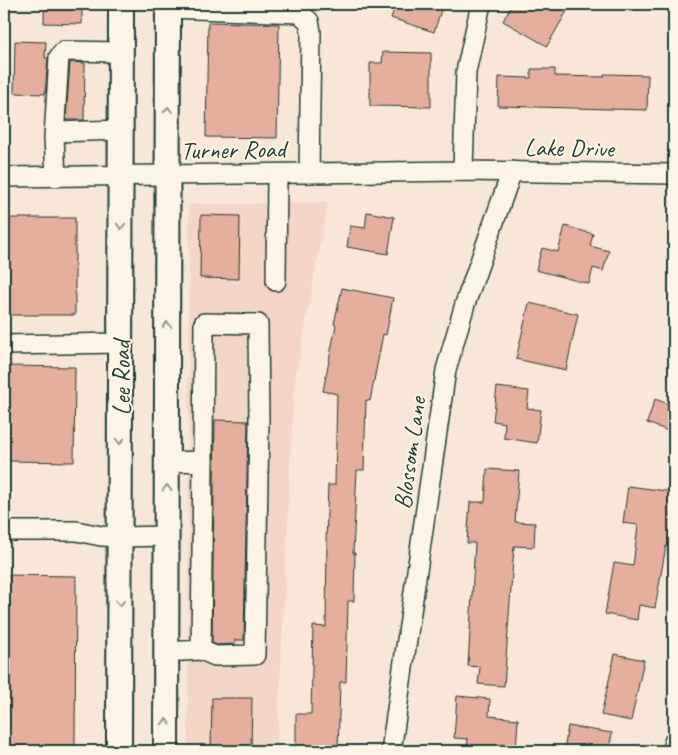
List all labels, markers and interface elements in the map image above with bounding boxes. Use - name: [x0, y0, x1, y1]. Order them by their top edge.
- one-way arrow: [163, 106, 173, 114]
- street label: Lake Drive: [524, 131, 616, 165]
- street label: Turner Road: [180, 133, 290, 167]
- one-way arrow: [116, 222, 126, 230]
- one-way arrow: [162, 321, 172, 328]
- street label: Lee Road: [106, 336, 138, 415]
- street label: Blossom Lane: [386, 393, 434, 511]
- one-way arrow: [115, 437, 125, 445]
- one-way arrow: [162, 483, 172, 491]
- one-way arrow: [114, 599, 125, 607]
- one-way arrow: [161, 718, 171, 726]

